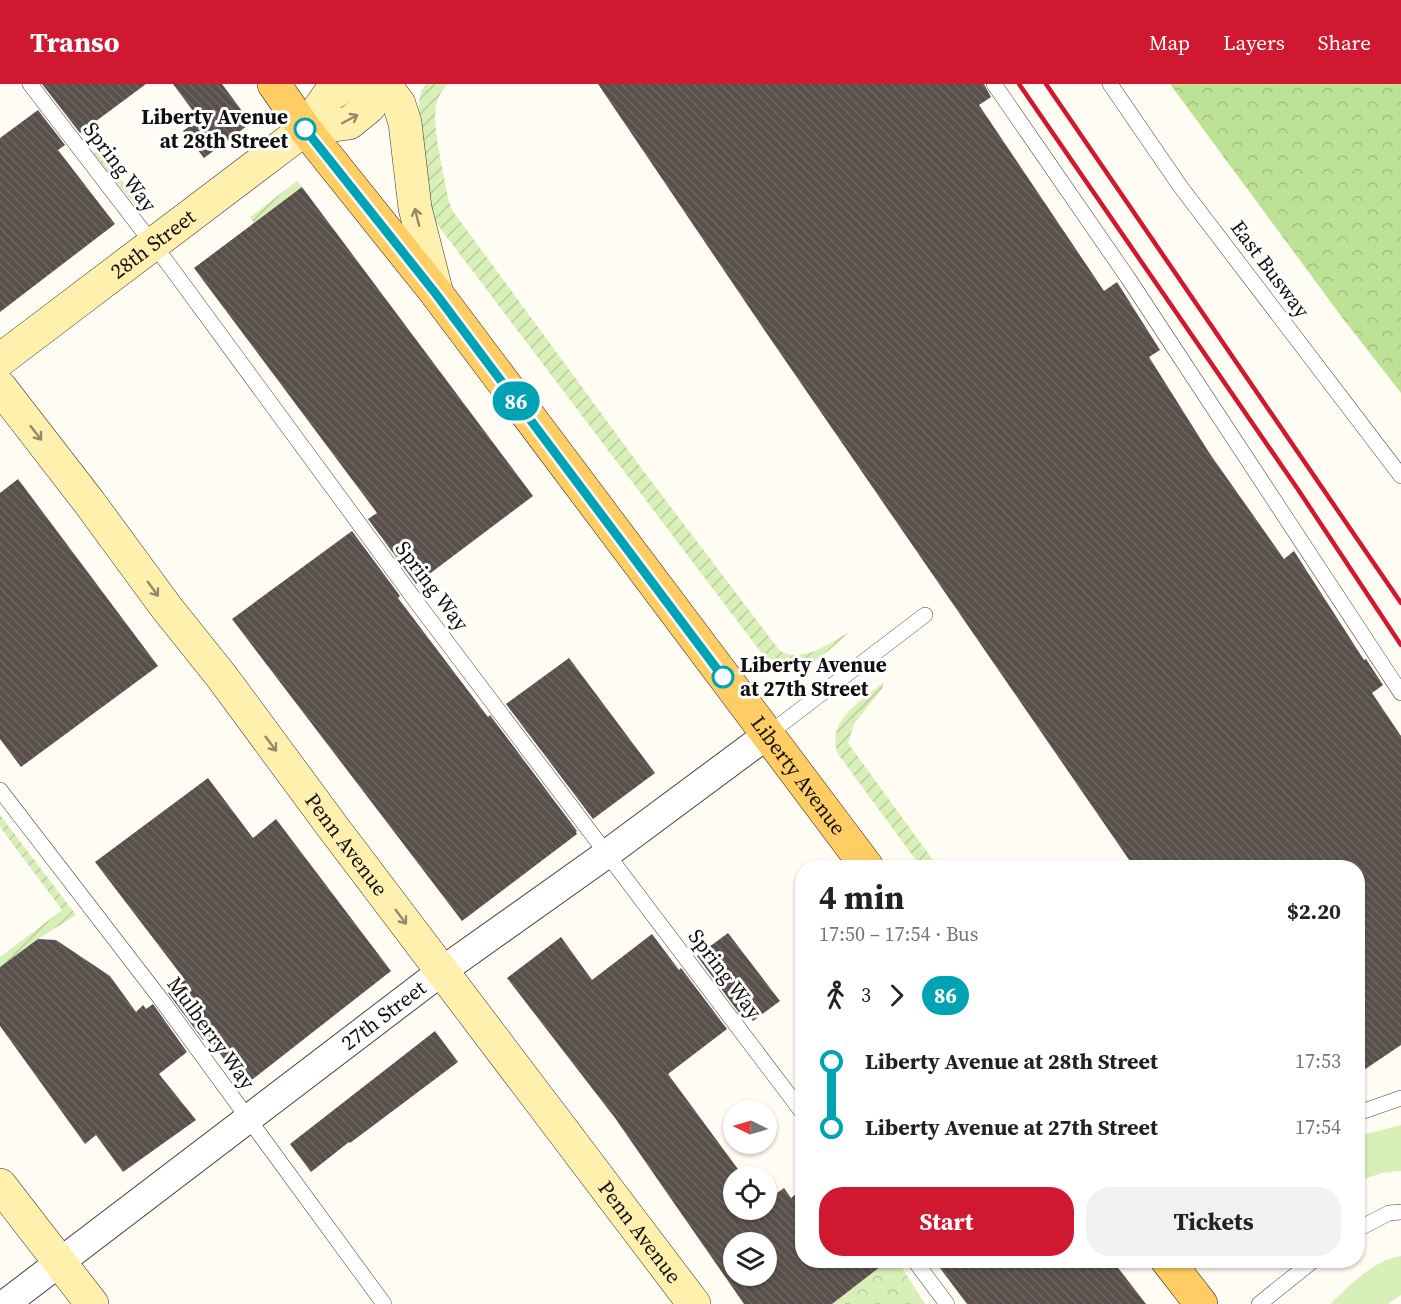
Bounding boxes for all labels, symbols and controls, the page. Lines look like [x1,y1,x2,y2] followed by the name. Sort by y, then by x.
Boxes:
[30,23,120,61] text: Transo
[1149,28,1190,57] text: Map
[1223,28,1285,57] text: Layers
[1318,28,1371,57] text: Share
[141,102,288,155] place label: Liberty Avenue at 28th Street
[341,113,358,125] one-way arrow
[77,116,164,218] street label: Spring Way
[294,118,316,140] marker: Liberty Avenue at 28th Street
[104,202,201,285] street label: 28th Street
[410,208,422,227] one-way arrow
[1224,214,1317,324] street label: East Busway
[489,382,543,420] line badge: 86
[505,387,527,416] text: 86
[29,425,42,441] one-way arrow
[389,535,476,637] street label: Spring Way
[147,580,159,596] one-way arrow
[740,650,887,703] place label: Liberty Avenue at 27th Street
[712,666,734,688] marker: Liberty Avenue at 27th Street
[744,710,853,841] street label: Liberty Avenue
[265,735,278,751] one-way arrow
[298,787,395,902] street label: Penn Avenue
[819,875,905,920] text: 4 min
[1287,896,1341,926] text: $2.20
[395,908,407,924] one-way arrow
[819,920,978,948] text: 17:50 – 17:54 · Bus
[682,923,769,1025] street label: Spring Way
[161,970,262,1095] street label: Mulberry Way
[335,973,432,1057] street label: 27th Street
[819,979,852,1012] icon: walk
[880,979,913,1012] icon: forward
[861,981,871,1009] text: 3
[934,981,957,1010] text: 86
[865,1046,1158,1076] text: Liberty Avenue at 28th Street
[1295,1047,1341,1075] text: 17:53
[723,1100,777,1154] north arrow
[723,1100,777,1286] map controls
[865,1112,1158,1142] text: Liberty Avenue at 27th Street
[1295,1113,1341,1141] text: 17:54
[723,1166,777,1220] button: locate
[592,1174,688,1289] street label: Penn Avenue
[819,1187,1074,1256] button: Start
[1086,1187,1341,1256] button: Tickets
[723,1232,777,1286] button: layers

